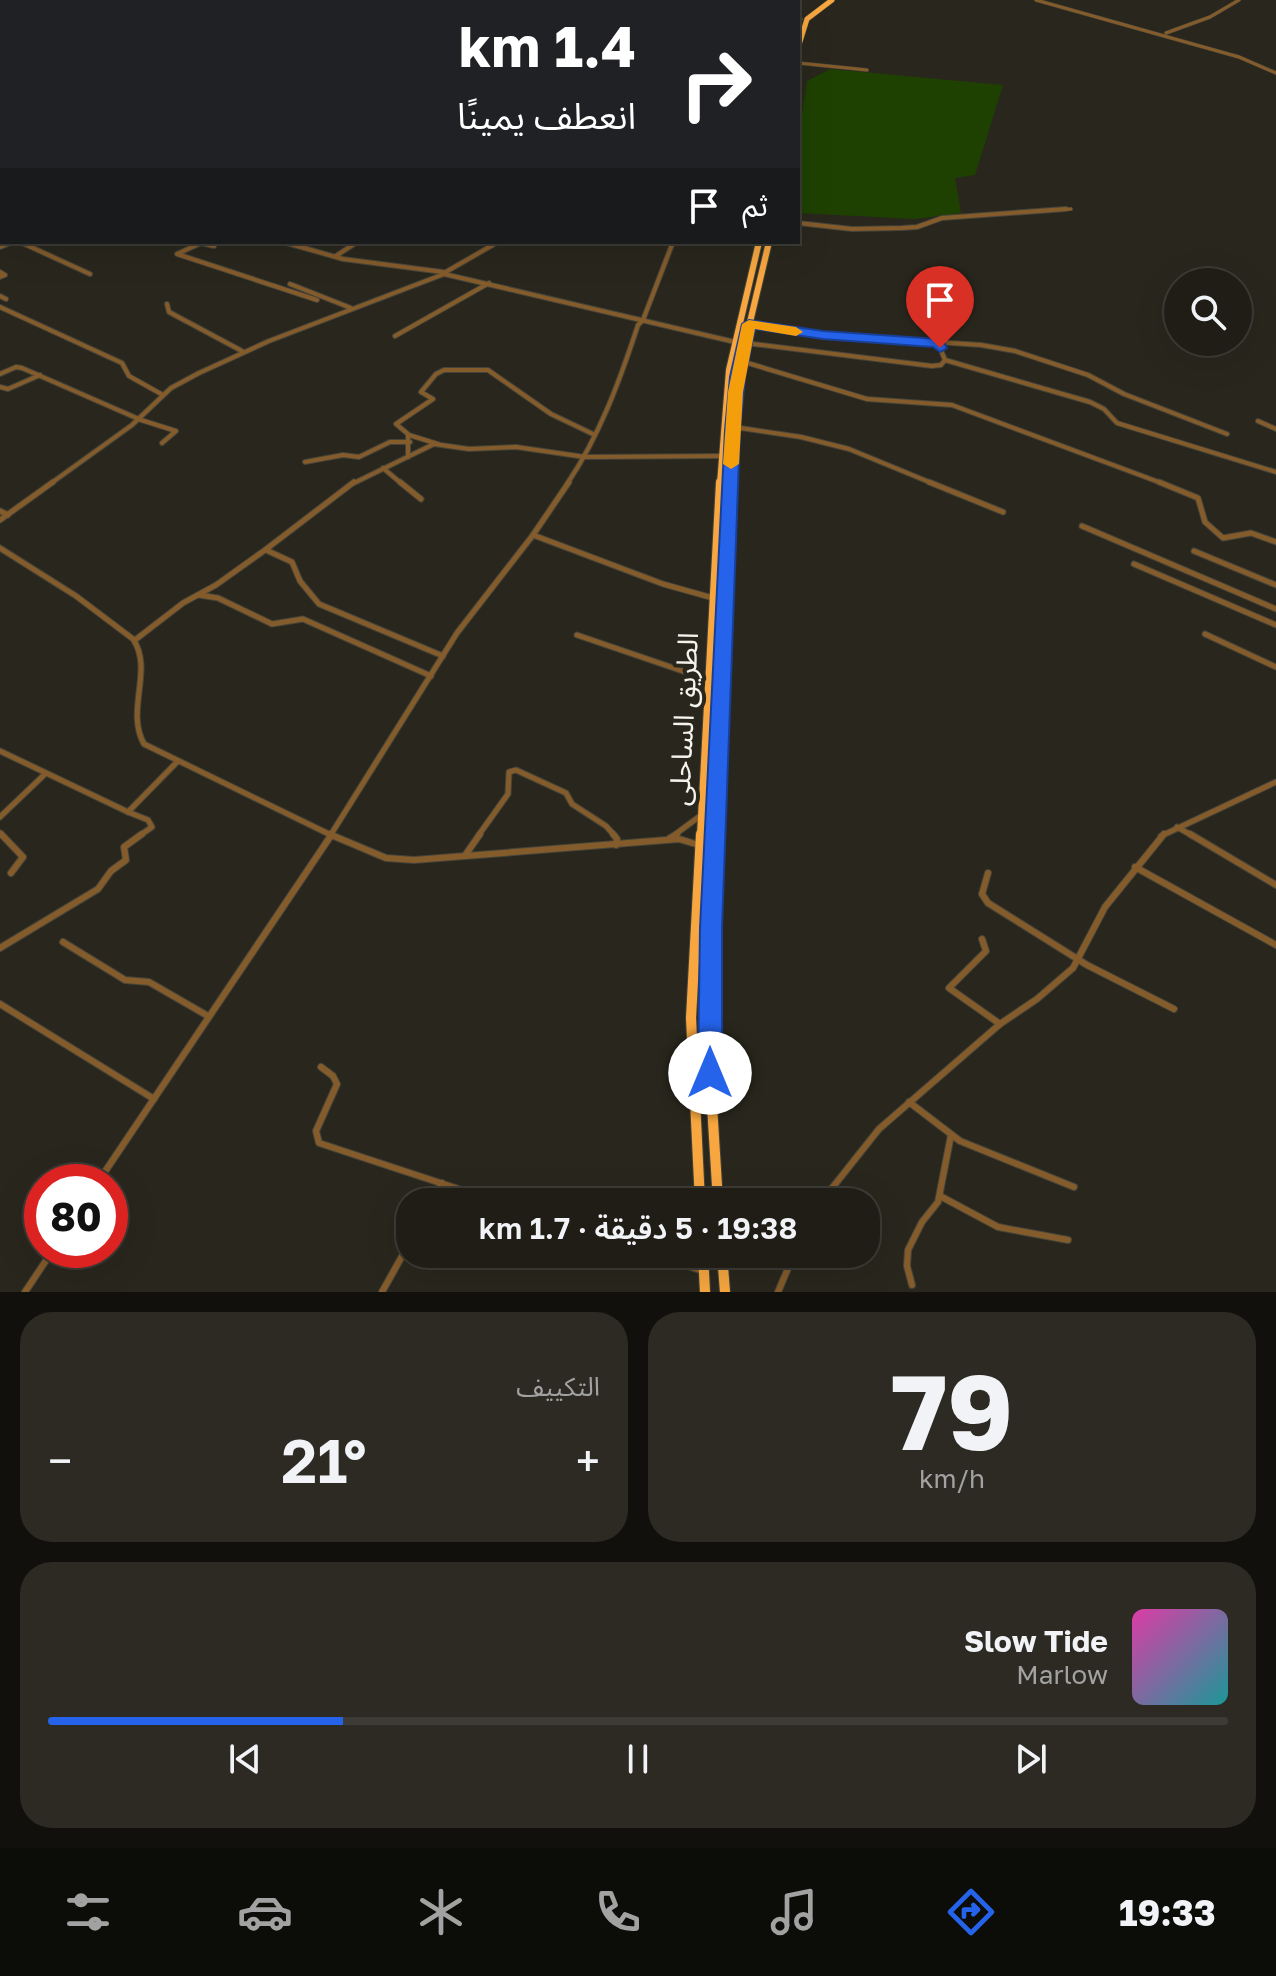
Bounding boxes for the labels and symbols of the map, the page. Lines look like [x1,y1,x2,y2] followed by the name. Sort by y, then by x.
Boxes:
[906,266,974,348] pin
[662,632,706,807] street label: الطريق الساحلى
[668,1031,752,1115] position arrow
[24,1164,128,1268] speed limit sign: 80

